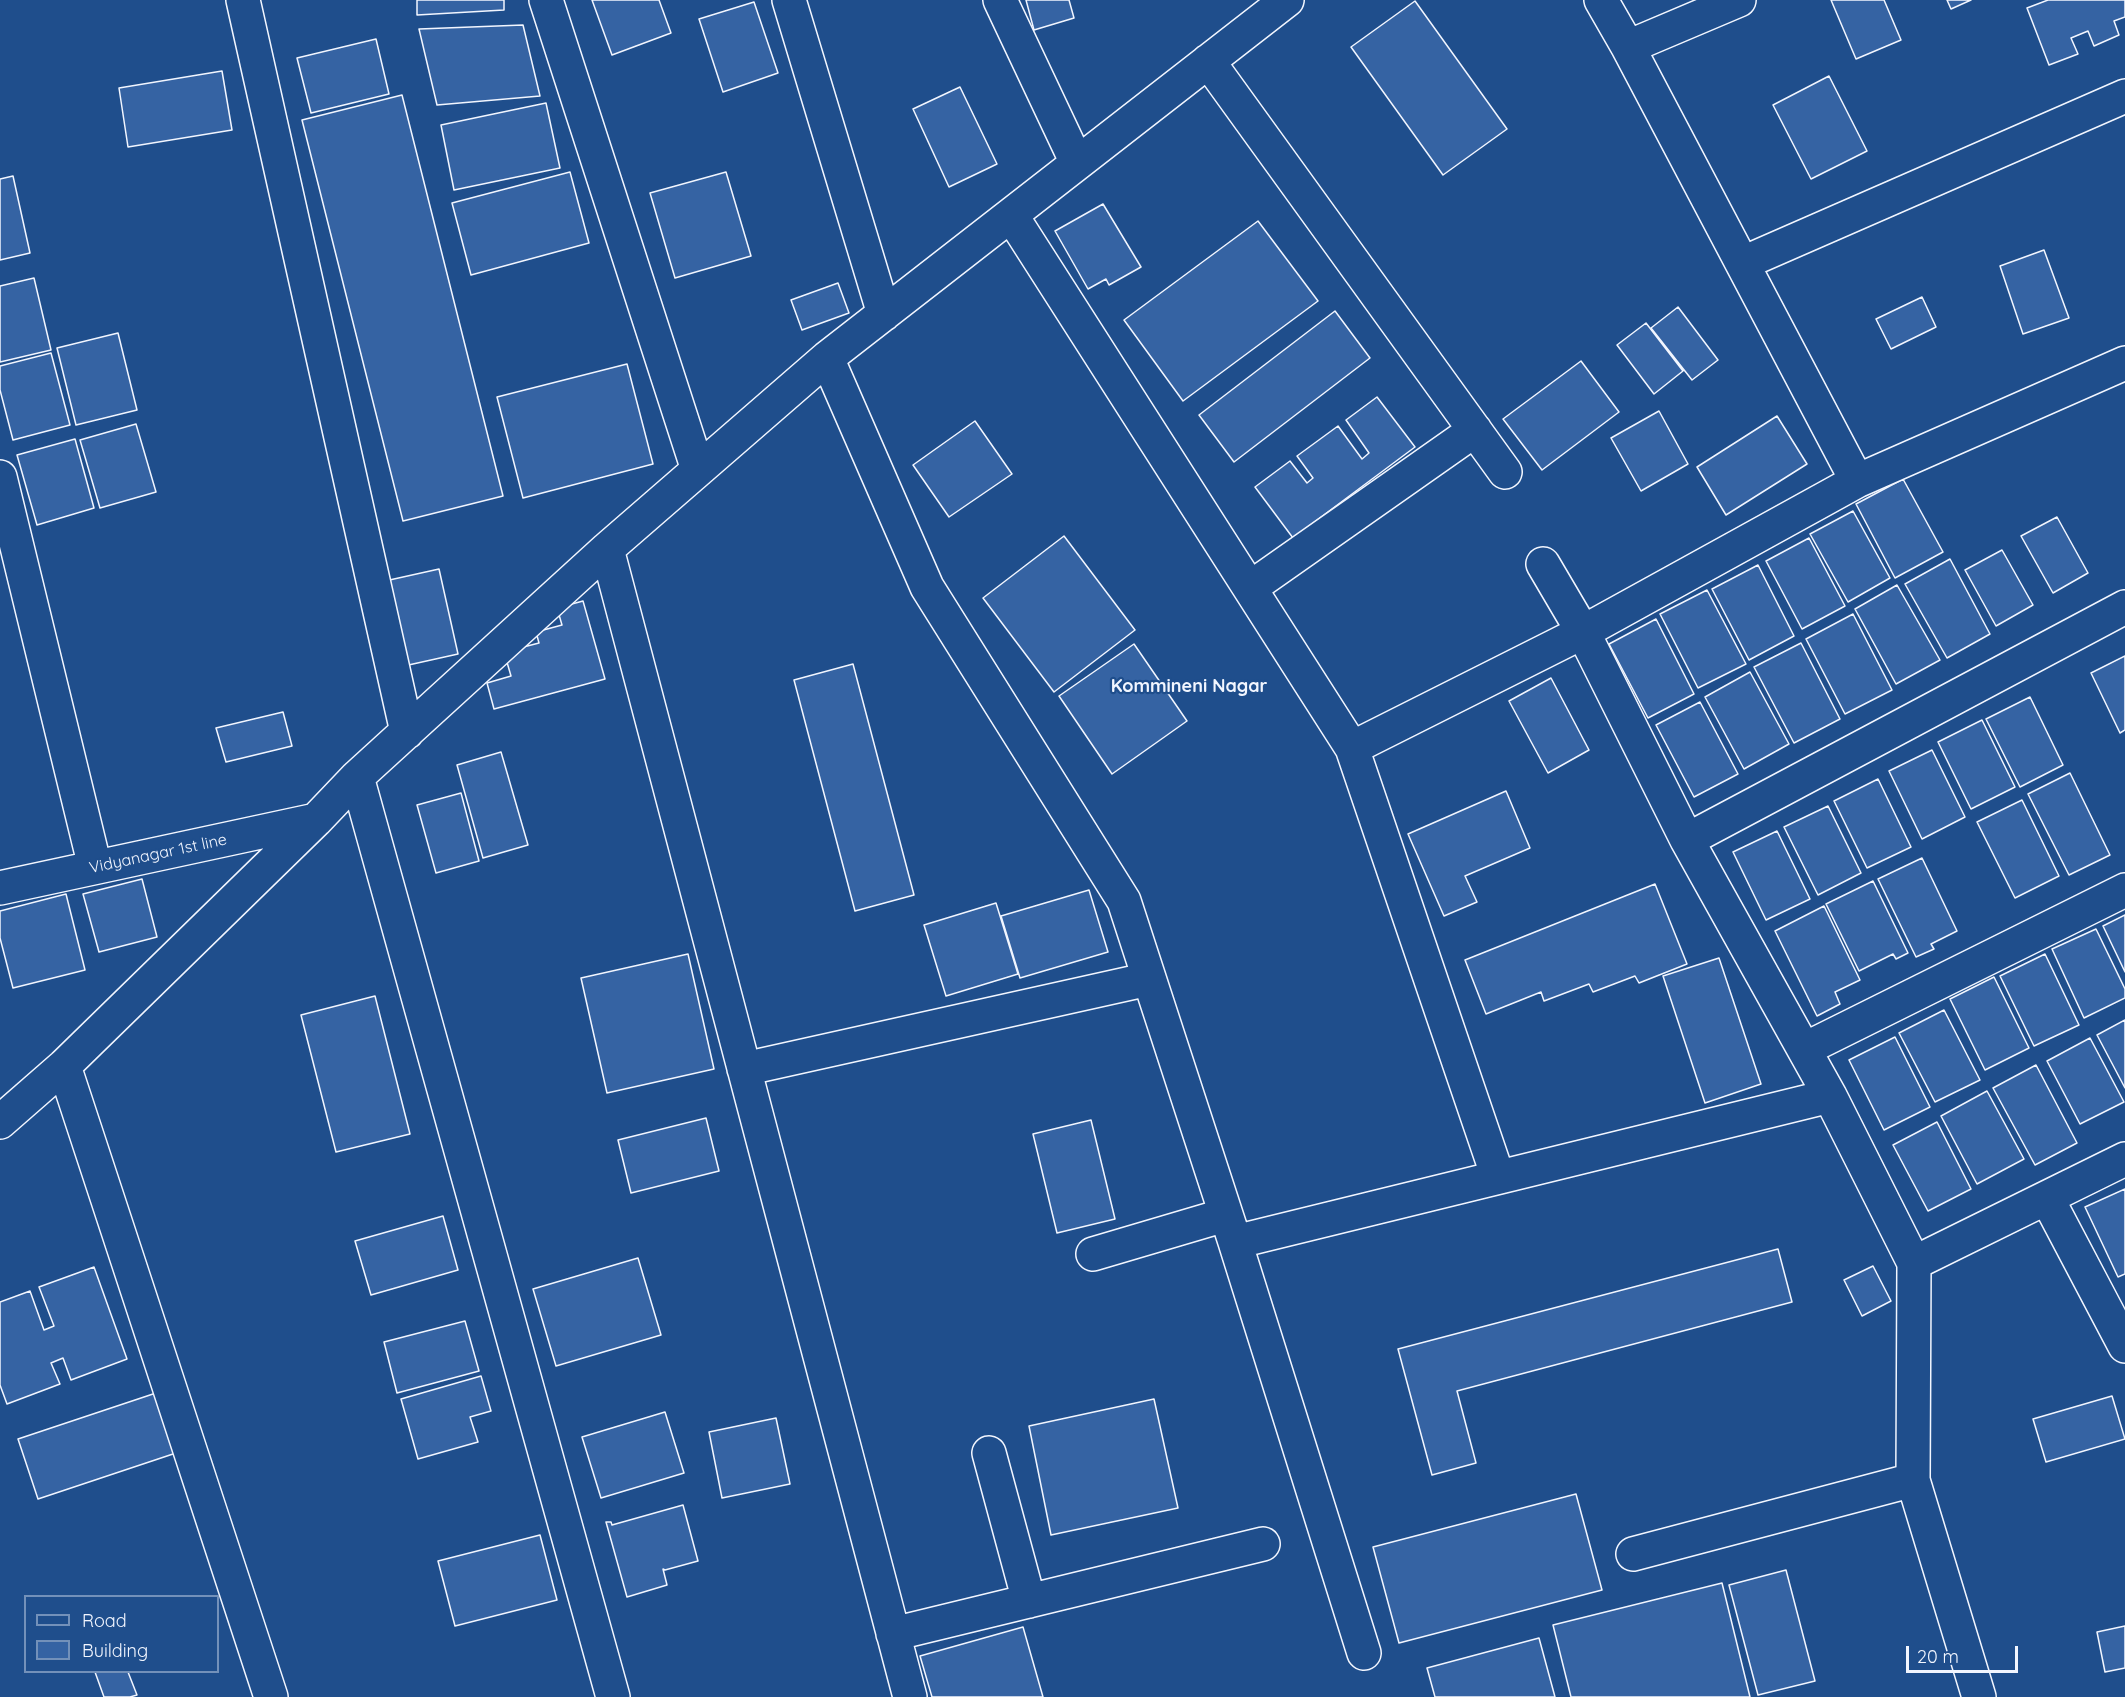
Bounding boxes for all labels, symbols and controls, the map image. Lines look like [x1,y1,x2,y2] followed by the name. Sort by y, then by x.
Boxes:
[1111,676,1267,698] district label: Kommineni Nagar
[87,830,229,878] street label: Vidyanagar 1st line
[24,1595,219,1673] legend
[82,1609,127,1632] text: Road
[1909,1634,2022,1672] scale bar
[82,1639,148,1662] text: Building
[1917,1645,1959,1668] text: 20 m

